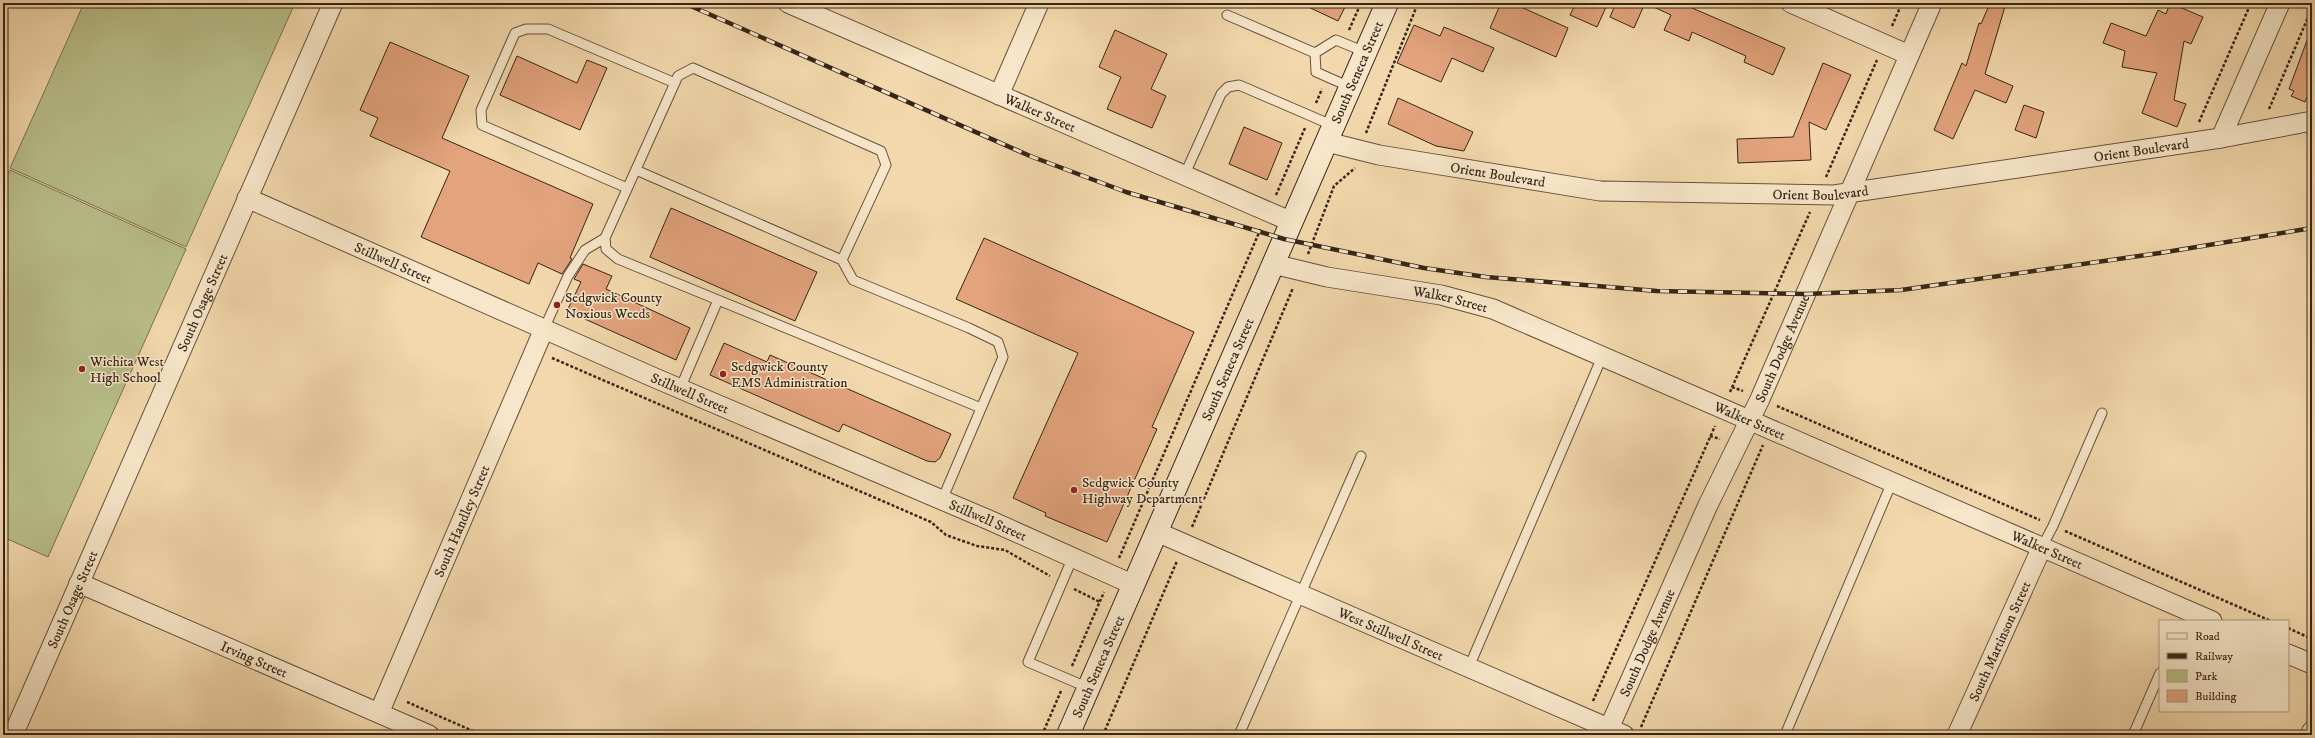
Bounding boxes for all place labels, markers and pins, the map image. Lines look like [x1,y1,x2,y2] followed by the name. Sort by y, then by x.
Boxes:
[565,289,662,323] place label: Sedgwick County Noxious Weeds
[552,300,562,310] marker: Sedgwick County Noxious Weeds
[89,353,164,387] place label: Wichita West High School
[731,358,848,392] place label: Sedgwick County EMS Administration
[77,364,87,374] marker: Wichita West High School
[718,369,728,379] marker: Sedgwick County EMS Administration
[1082,474,1203,508] place label: Sedgwick County Highway Department
[1069,485,1079,495] marker: Sedgwick County Highway Department

